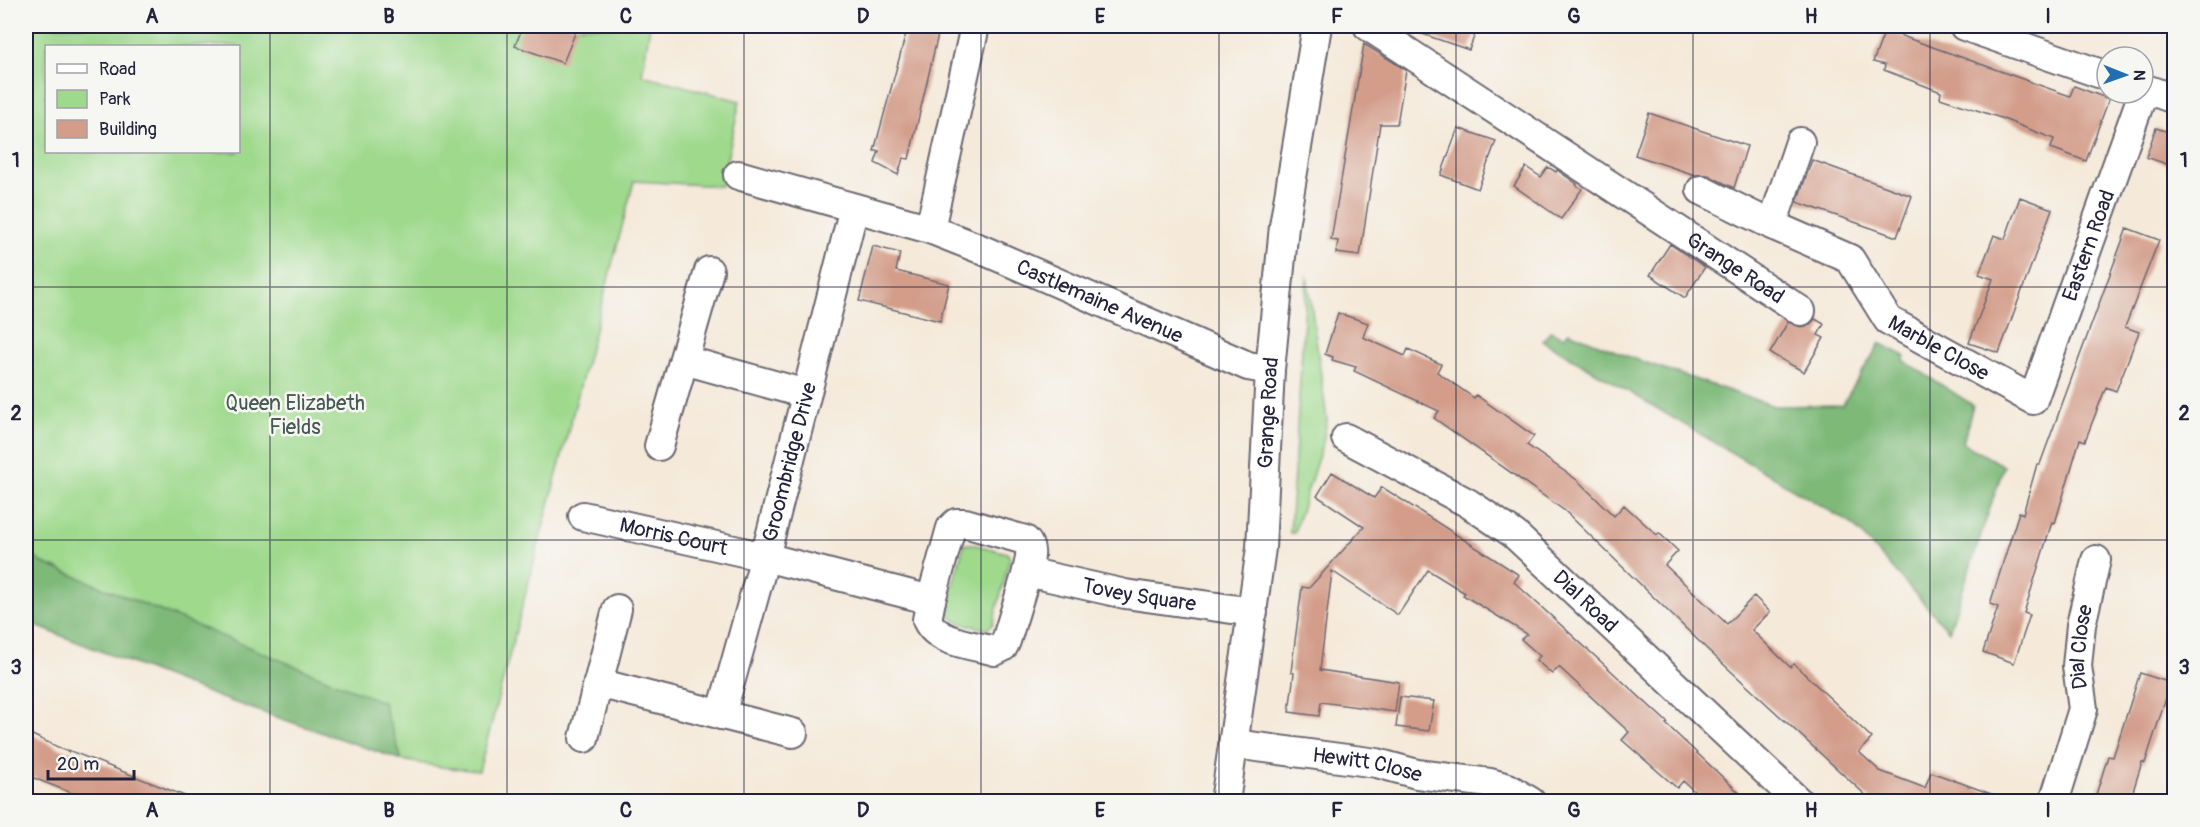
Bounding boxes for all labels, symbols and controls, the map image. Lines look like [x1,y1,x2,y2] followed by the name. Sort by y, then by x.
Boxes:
[146,4,159,29] text: A
[383,4,395,29] text: B
[620,4,632,29] text: C
[857,4,870,29] text: D
[1095,4,1106,29] text: E
[1331,4,1343,29] text: F
[1567,4,1581,29] text: G
[1805,4,1818,29] text: H
[2045,4,2051,29] text: I
[45,45,240,153] legend
[2095,45,2155,105] north arrow
[99,58,136,81] text: Road
[2129,70,2149,81] text: N
[99,88,131,111] text: Park
[99,118,157,141] text: Building
[12,148,20,173] text: 1
[2180,148,2188,173] text: 1
[2057,186,2121,305] street label: Eastern Road
[1681,226,1789,310] street label: Grange Road
[1012,253,1188,350] street label: Castlemaine Avenue
[1883,310,1994,387] street label: Marble Close
[1252,356,1285,469] street label: Grange Road
[756,379,823,545] street label: Groombridge Drive
[225,390,365,441] park label: Queen Elizabeth Fields
[10,401,22,426] text: 2
[2178,401,2190,426] text: 2
[617,512,731,562] street label: Morris Court
[1547,565,1624,639] street label: Dial Road
[1079,572,1198,618] street label: Tovey Square
[2064,601,2099,691] street label: Dial Close
[10,655,22,680] text: 3
[2178,655,2190,680] text: 3
[1311,742,1426,789] street label: Hewitt Close
[48,743,134,781] scale bar
[57,753,99,776] text: 20 m
[146,798,159,823] text: A
[383,798,395,823] text: B
[620,798,632,823] text: C
[857,798,870,823] text: D
[1095,798,1106,823] text: E
[1331,798,1343,823] text: F
[1567,798,1581,823] text: G
[1805,798,1818,823] text: H
[2045,798,2051,823] text: I

